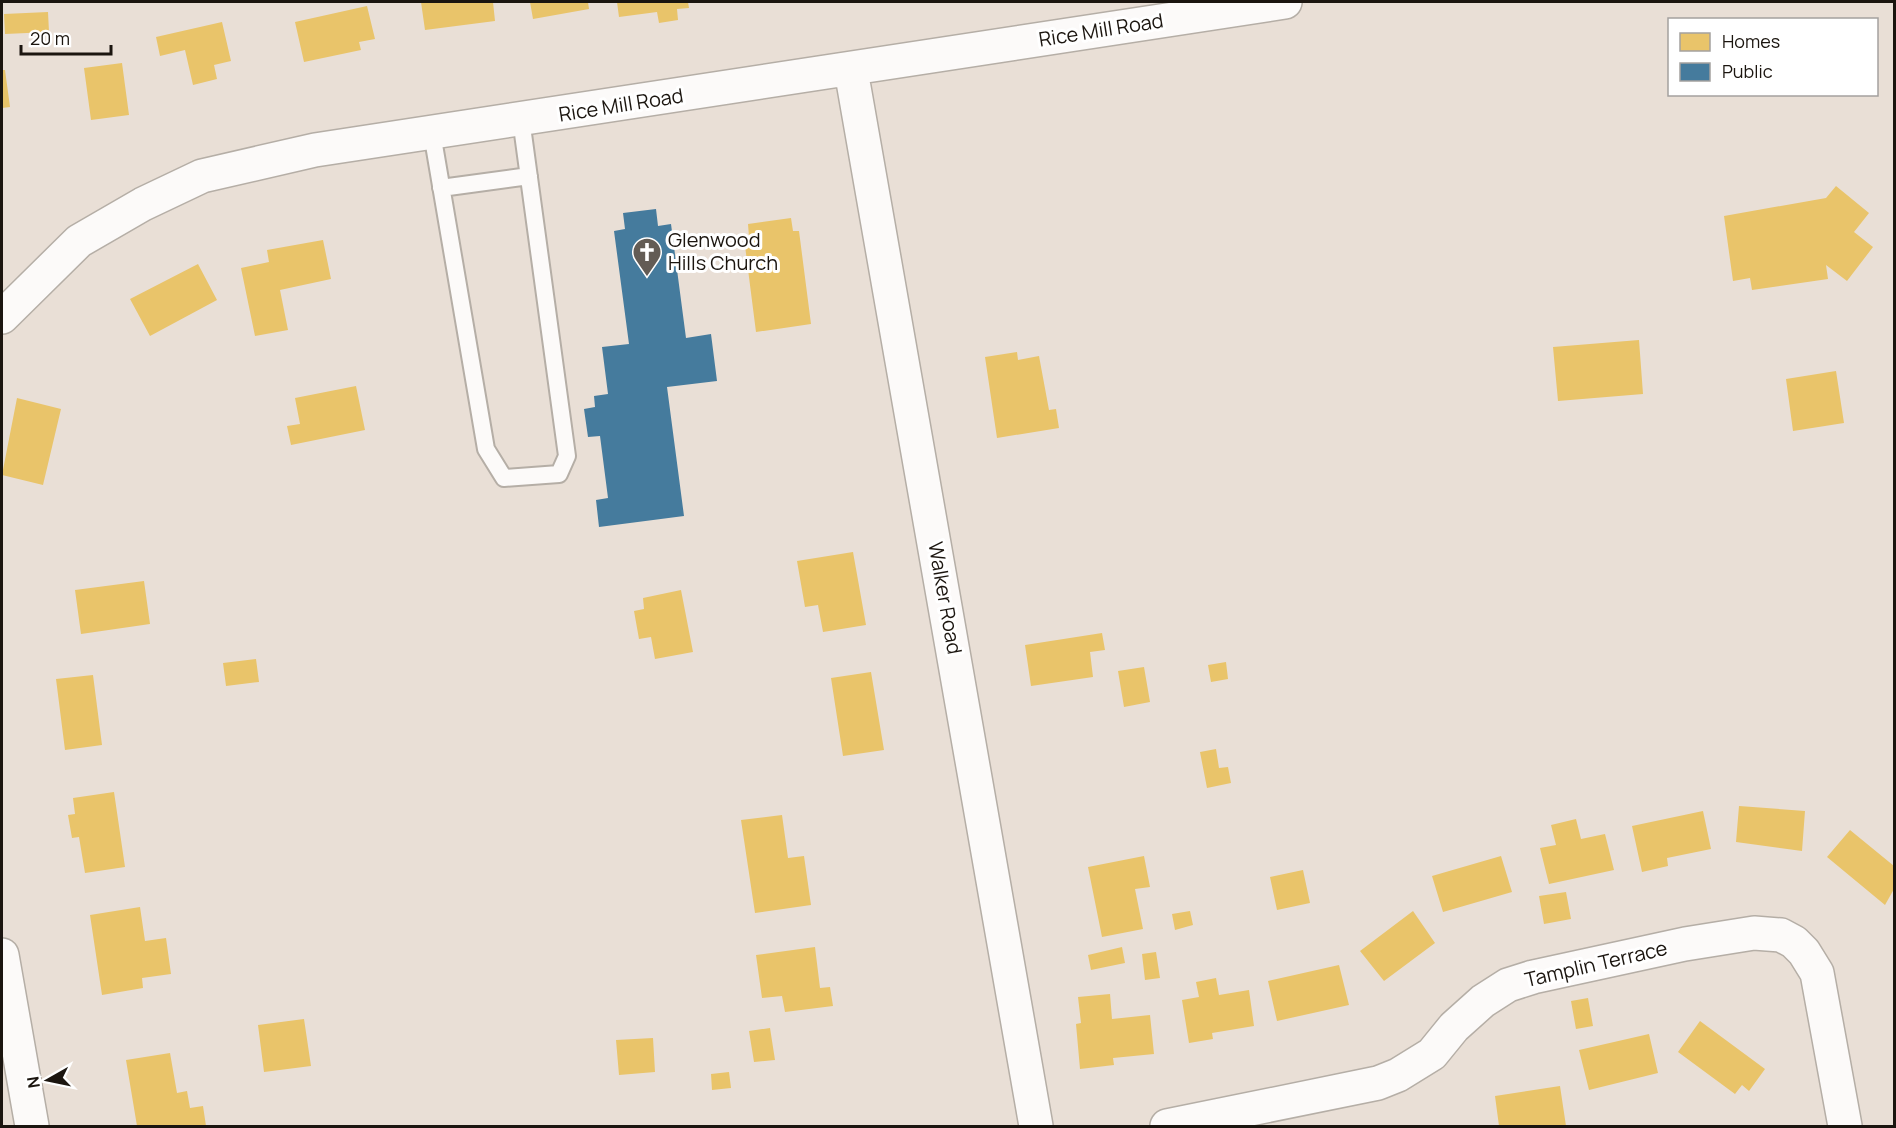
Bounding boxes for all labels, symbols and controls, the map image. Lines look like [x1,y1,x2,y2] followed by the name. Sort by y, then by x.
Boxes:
[1037,6,1165,53] street label: Rice Mill Road
[21,18,111,56] scale bar
[1668,18,1878,96] legend
[30,26,70,50] text: 20 m
[1722,29,1780,53] text: Homes
[1722,59,1773,83] text: Public
[557,81,685,128] street label: Rice Mill Road
[668,226,778,276] place label: Glenwood Hills Church
[631,236,663,278] church icon: Glenwood Hills Church
[922,540,969,656] street label: Walker Road
[1522,934,1670,993] street label: Tamplin Terrace
[18,1050,78,1110] north arrow
[21,1075,45,1090] text: N

